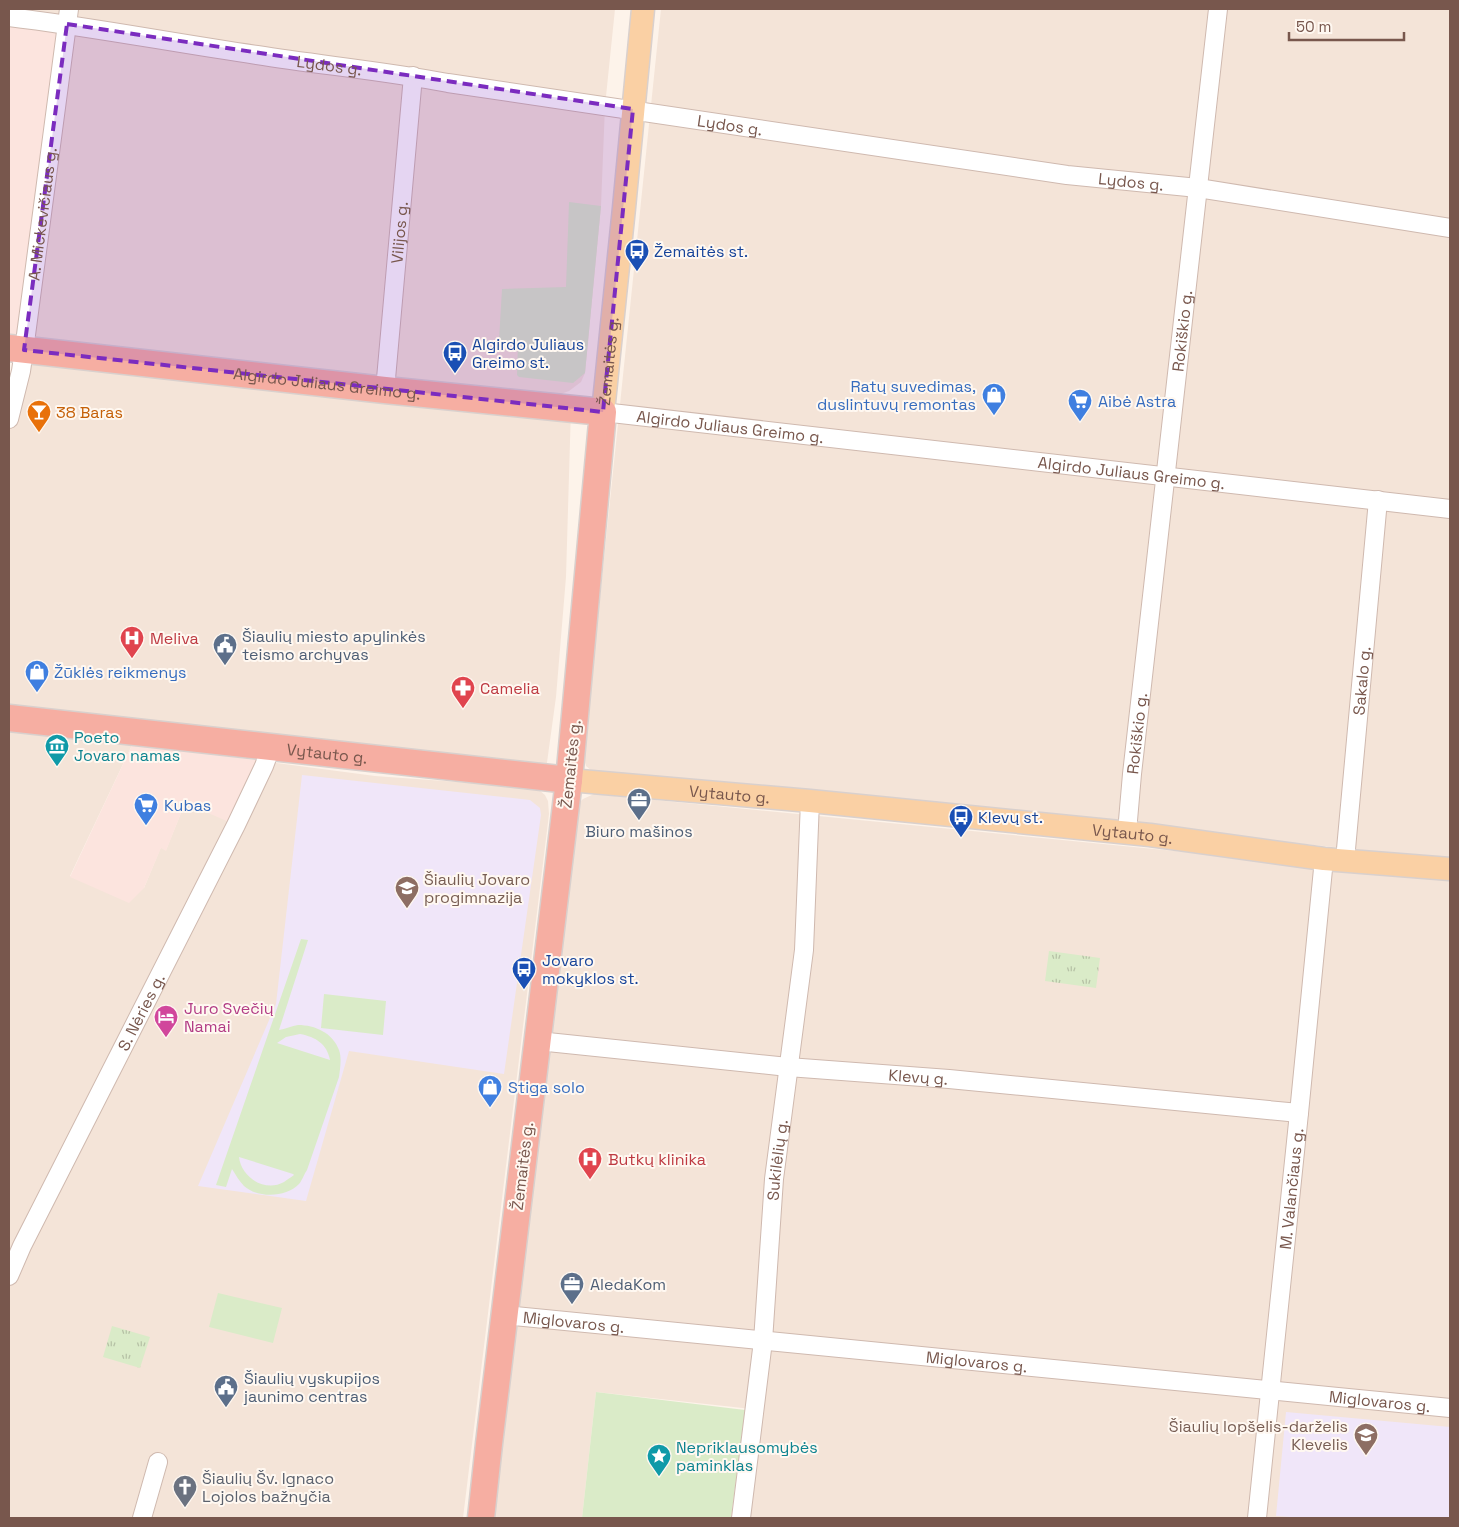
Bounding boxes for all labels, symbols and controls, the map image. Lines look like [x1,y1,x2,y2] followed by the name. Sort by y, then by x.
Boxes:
[1289,10,1404,42] scale bar
[1296,17,1331,36] text: 50 m
[295,51,363,80] street label: Lydos g.
[696,110,764,141] street label: Lydos g.
[23,146,62,282] street label: A. Mickevičiaus g.
[1097,168,1165,196] street label: Lydos g.
[386,201,413,265] street label: Vilijos g.
[624,238,650,272] bus stop icon: Žemaitės st.
[654,241,748,262] place label: Žemaitės st.
[1167,289,1197,373] street label: Rokiškio g.
[594,316,624,407] street label: Žemaitės g.
[472,334,584,373] place label: Algirdo Juliaus Greimo st.
[442,340,468,374] bus stop icon: Algirdo Juliaus Greimo st.
[232,363,422,405] street label: Algirdo Juliaus Greimo g.
[817,376,976,415] place label: Ratų suvedimas, duslintuvų remontas
[981,382,1007,416] shop icon: Ratų suvedimas, duslintuvų remontas
[1067,388,1093,422] supermarket icon: Aibė Astra
[1098,391,1176,412] place label: Aibė Astra
[26,399,52,433] bar icon: 38 Baras
[56,402,123,423] place label: 38 Baras
[635,406,825,448] street label: Algirdo Juliaus Greimo g.
[1037,452,1226,494] street label: Algirdo Juliaus Greimo g.
[119,625,145,659] hospital icon: Meliva
[242,626,426,665] place label: Šiaulių miesto apylinkės teismo archyvas
[150,628,199,649] place label: Meliva
[212,632,238,666] public building icon: Šiaulių miesto apylinkės teismo archyvas
[1348,646,1376,716] street label: Sakalo g.
[24,659,50,693] shop icon: Žūklės reikmenys
[54,662,186,683] place label: Žūklės reikmenys
[450,675,476,709] pharmacy icon: Camelia
[480,678,540,699] place label: Camelia
[1122,692,1152,775] street label: Rokiškio g.
[555,719,586,809] street label: Žemaitės g.
[74,727,180,766] place label: Poeto Jovaro namas
[44,733,70,767] museum icon: Poeto Jovaro namas
[286,739,368,769] street label: Vytauto g.
[688,780,771,808] street label: Vytauto g.
[626,787,652,821] office icon: Biuro mašinos
[133,792,159,826] supermarket icon: Kubas
[164,795,211,816] place label: Kubas
[948,804,974,838] bus stop icon: Klevų st.
[978,807,1043,828] place label: Klevų st.
[1091,819,1174,849] street label: Vytauto g.
[585,821,693,842] place label: Biuro mašinos
[424,869,530,908] place label: Šiaulių Jovaro progimnazija
[394,875,420,909] school or university icon: Šiaulių Jovaro progimnazija
[542,950,639,989] place label: Jovaro mokyklos st.
[511,956,537,990] bus stop icon: Jovaro mokyklos st.
[113,970,170,1055] street label: S. Nėries g.
[184,998,274,1037] place label: Juro Svečių Namai
[153,1004,179,1038] hotel icon: Juro Svečių Namai
[888,1065,949,1090] street label: Klevų g.
[477,1074,503,1108] shop icon: Stiga solo
[508,1077,585,1098] place label: Stiga solo
[763,1118,793,1201] street label: Sukilėlių g.
[507,1121,538,1211] street label: Žemaitės g.
[1275,1127,1308,1251] street label: M. Valančiaus g.
[577,1146,603,1180] hospital icon: Butkų klinika
[608,1149,706,1170] place label: Butkų klinika
[559,1271,585,1305] office icon: AledaKom
[590,1274,666,1295] place label: AledaKom
[522,1307,625,1338] street label: Miglovaros g.
[925,1347,1028,1377] street label: Miglovaros g.
[243,1368,380,1407] place label: Šiaulių vyskupijos jaunimo centras
[213,1374,239,1408] public building icon: Šiaulių vyskupijos jaunimo centras
[1328,1386,1431,1417] street label: Miglovaros g.
[1169,1416,1348,1455] place label: Šiaulių lopšelis-darželis Klevelis
[1353,1422,1379,1456] school or university icon: Šiaulių lopšelis-darželis Klevelis
[676,1437,818,1476] place label: Nepriklausomybės paminklas
[646,1443,672,1477] place icon: Nepriklausomybės paminklas
[202,1468,334,1507] place label: Šiaulių Šv. Ignaco Lojolos bažnyčia
[172,1474,198,1508] church icon: Šiaulių Šv. Ignaco Lojolos bažnyčia

